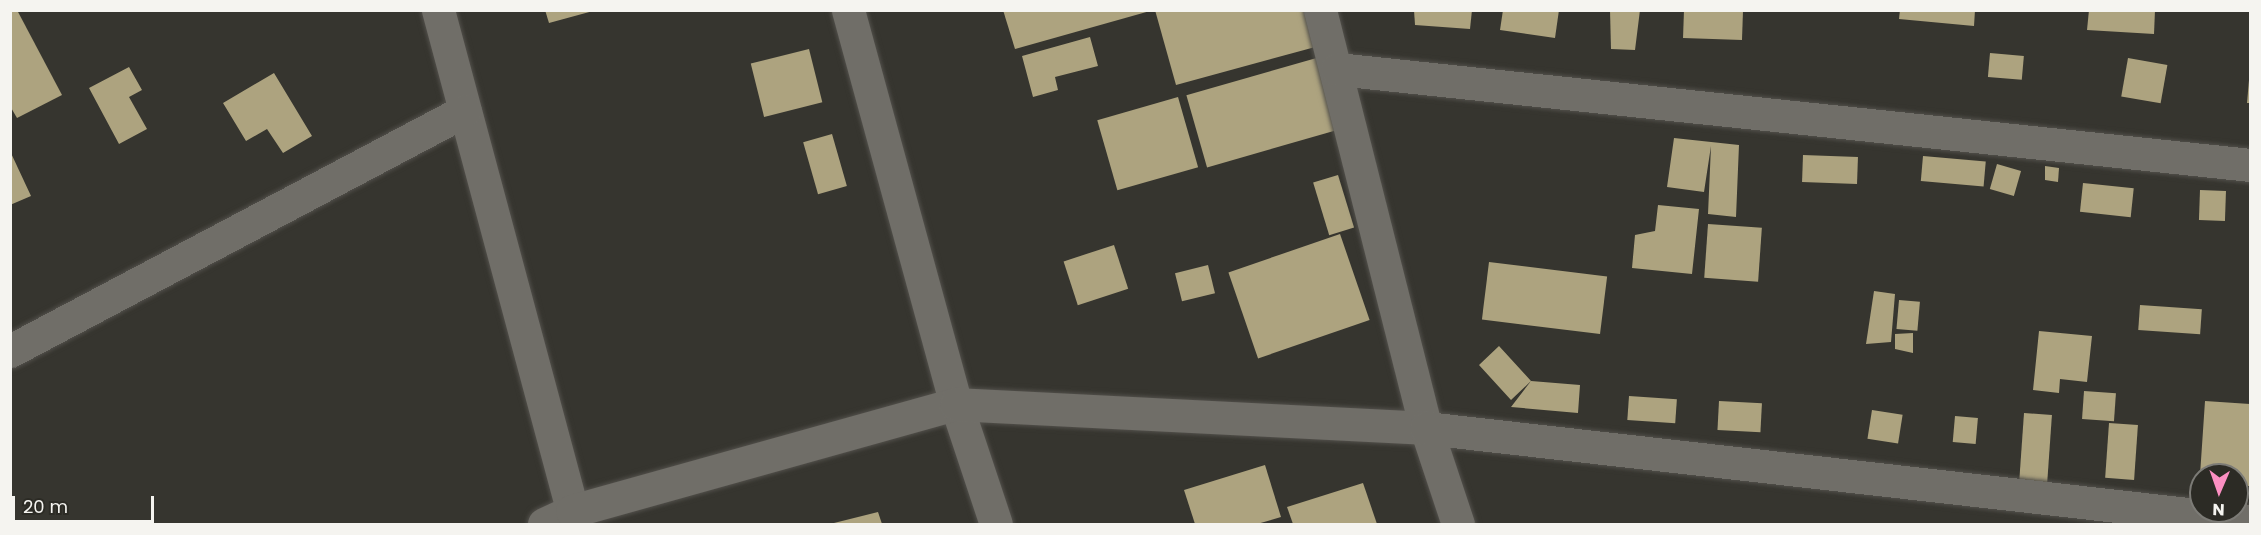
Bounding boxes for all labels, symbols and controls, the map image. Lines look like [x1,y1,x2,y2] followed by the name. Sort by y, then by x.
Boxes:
[2189,463,2249,523] north arrow
[15,484,158,522] scale bar
[23,494,68,519] text: 20 m
[2212,498,2225,521] text: N

